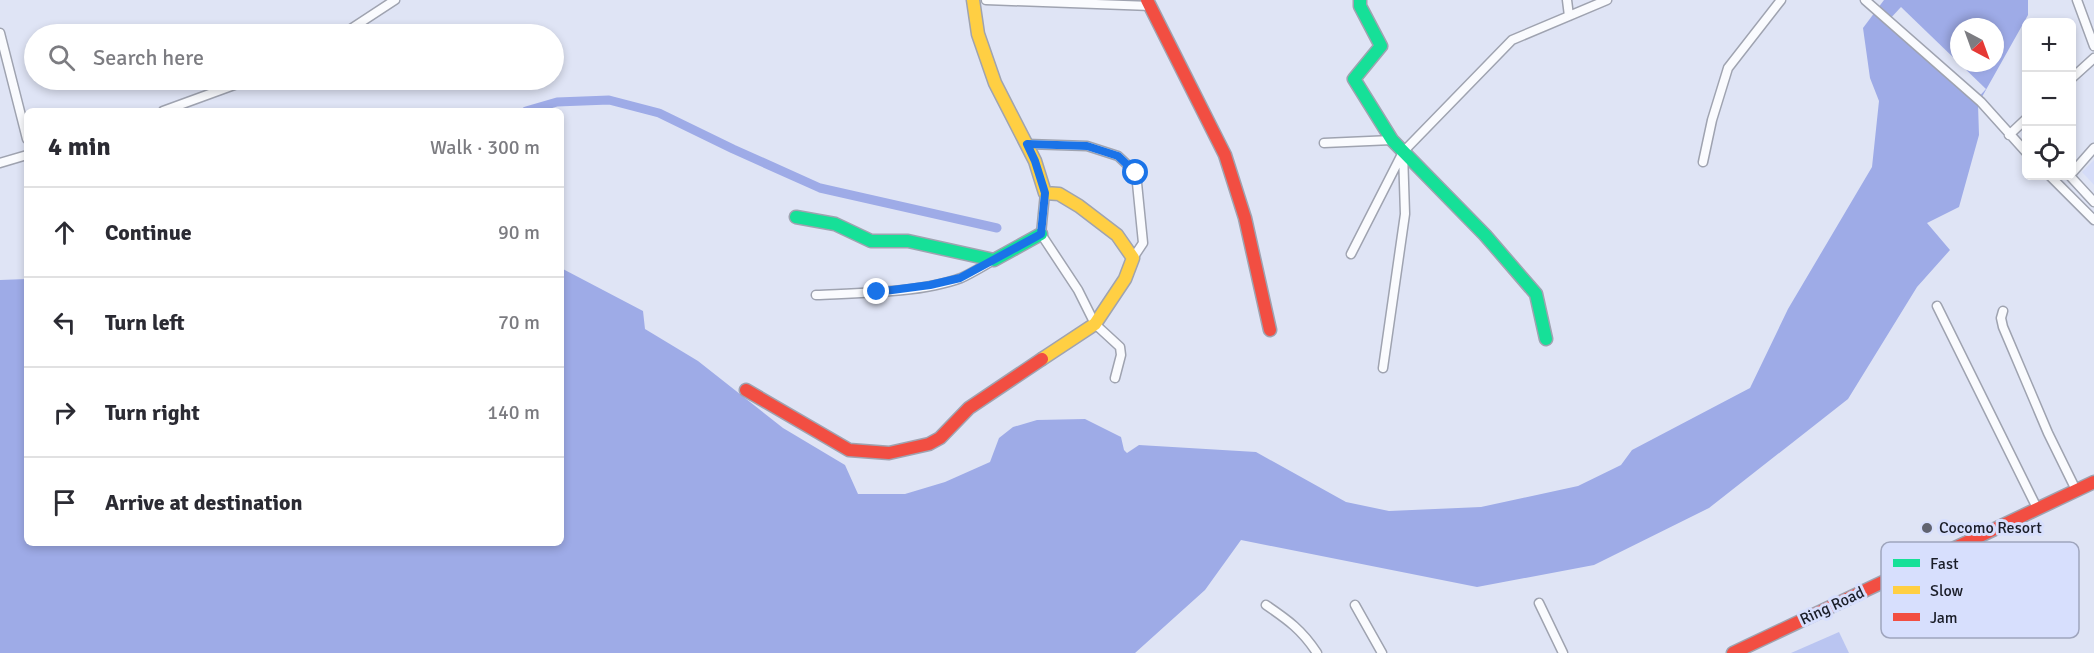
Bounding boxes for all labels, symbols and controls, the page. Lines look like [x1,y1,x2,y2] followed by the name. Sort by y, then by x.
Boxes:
[1950,18,2004,72] north arrow
[2022,18,2076,180] map controls
[2022,18,2076,72] button: +
[24,24,564,90] search box
[45,41,78,74] icon: search
[93,44,204,71] text: Search here
[2022,72,2076,126] button: −
[2022,126,2076,180] button: locate
[48,131,111,163] text: 4 min
[430,135,540,160] text: Walk · 300 m
[1122,159,1148,185] route start
[48,216,81,249] icon: ahead
[105,219,192,246] text: Continue
[498,220,540,245] text: 90 m
[863,278,889,304] route end
[48,306,81,339] icon: left
[105,309,185,336] text: Turn left
[498,310,540,335] text: 70 m
[48,396,81,429] icon: right
[105,399,200,426] text: Turn right
[487,400,540,425] text: 140 m
[48,486,81,519] icon: arrive
[105,489,302,516] text: Arrive at destination
[1939,518,2042,538] place label: Cocomo Resort
[1920,521,1934,535] marker: Cocomo Resort
[1881,542,2079,638] legend
[1930,554,1959,574] text: Fast
[1930,581,1964,601] text: Slow
[1797,582,1867,630] street label: Ring Road
[1930,608,1958,628] text: Jam

